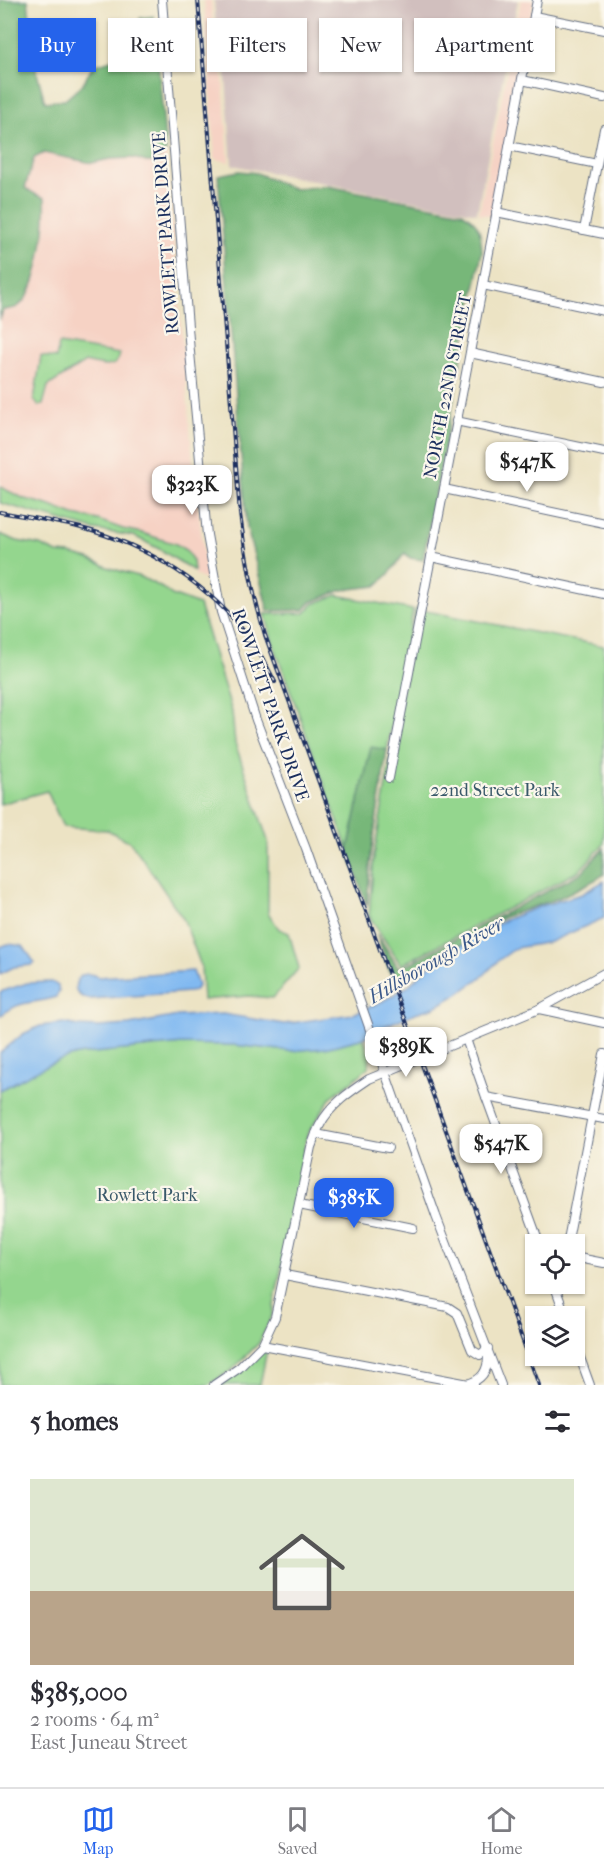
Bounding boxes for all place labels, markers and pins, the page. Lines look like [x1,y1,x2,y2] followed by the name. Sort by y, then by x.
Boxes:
[485,442,569,493] pin: $547K
[150,465,234,516] pin: $323K
[364,1027,448,1078] pin: $389K
[459,1124,543,1175] pin: $547K
[312,1178,396,1229] pin: $385K

